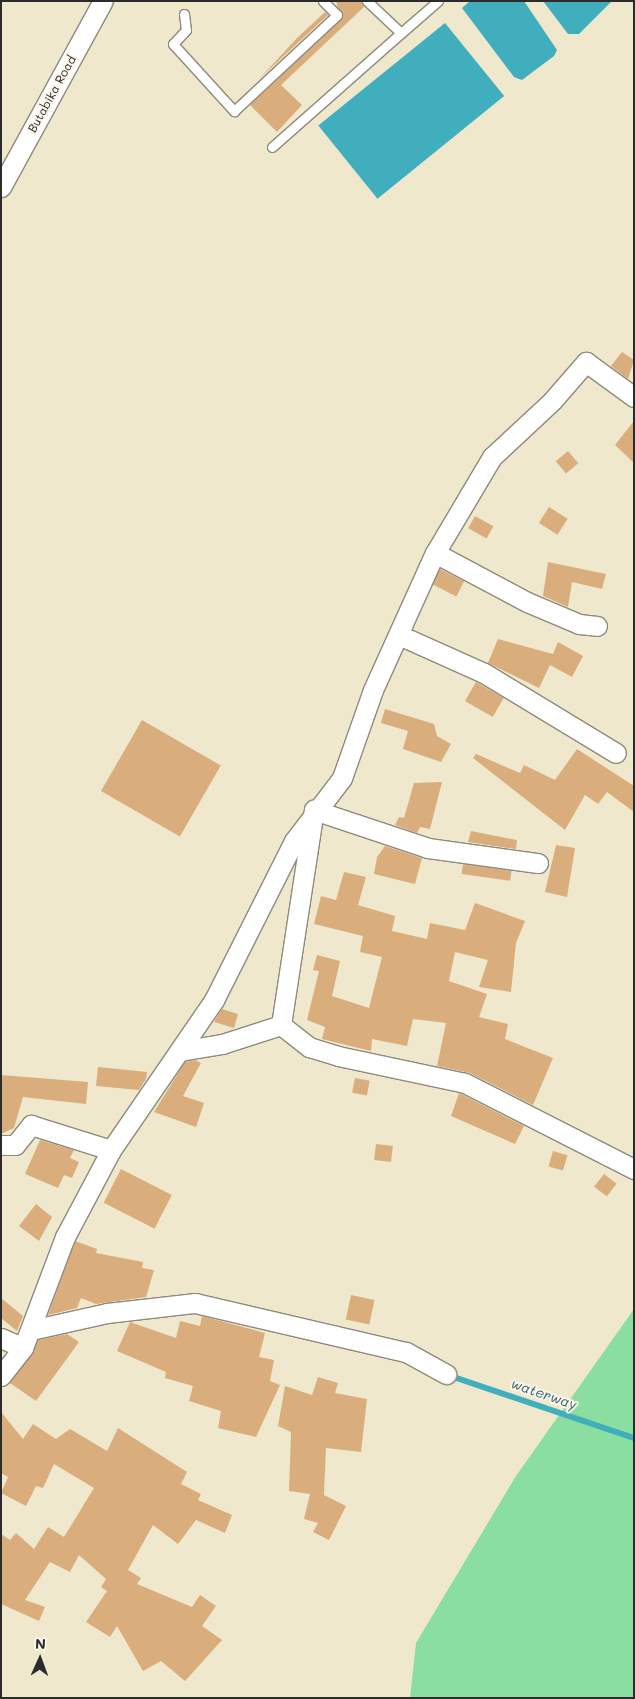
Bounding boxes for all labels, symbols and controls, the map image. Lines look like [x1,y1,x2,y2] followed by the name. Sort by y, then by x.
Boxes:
[25,53,79,135] street label: Butabika Road
[509,1375,579,1413] water label: waterway
[15,1634,65,1684] north arrow
[35,1634,46,1653] text: N

